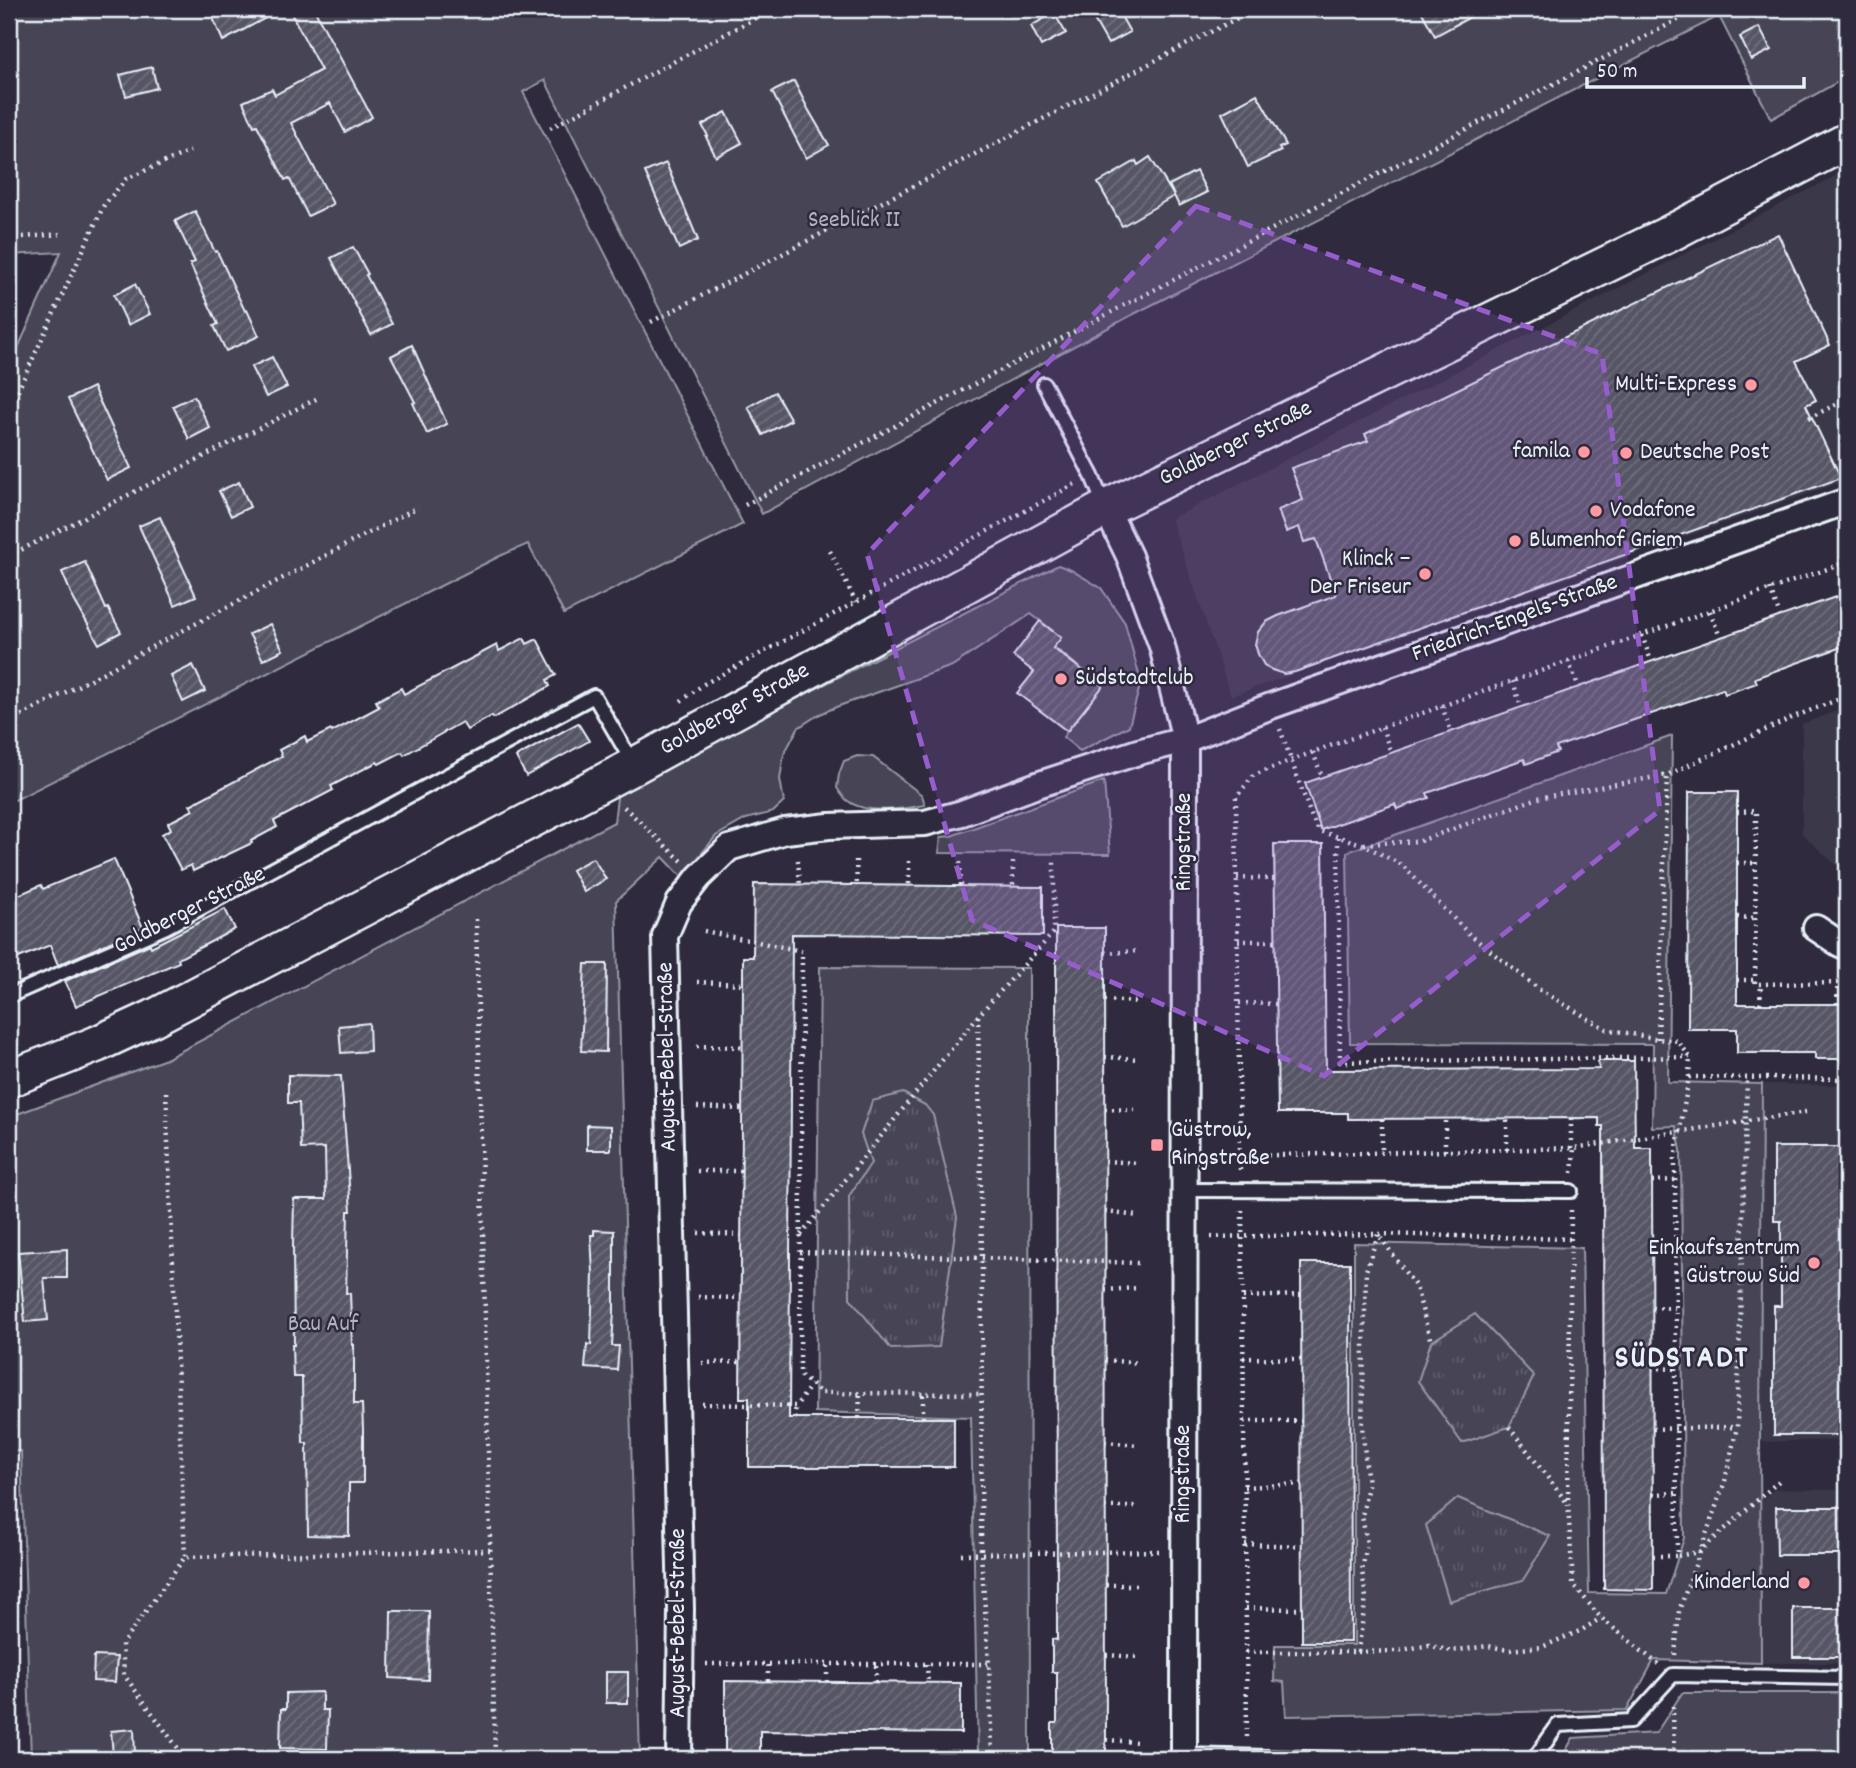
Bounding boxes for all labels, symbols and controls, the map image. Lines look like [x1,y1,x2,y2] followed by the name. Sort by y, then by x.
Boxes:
[1587,46,1804,90] scale bar
[1597,58,1637,88] text: 50 m
[808,204,901,238] park label: Seeblick II
[1615,368,1737,402] place label: Multi-Express
[1743,377,1759,393] marker: Multi-Express
[1154,392,1318,496] street label: Goldberger Straße
[1512,435,1571,469] place label: famila
[1640,436,1770,470] place label: Deutsche Post
[1576,444,1592,460] marker: famila
[1618,445,1634,461] marker: Deutsche Post
[1610,494,1696,528] place label: Vodafone
[1588,503,1604,519] marker: Vodafone
[1529,524,1683,558] place label: Blumenhof Griem
[1507,533,1523,549] marker: Blumenhof Griem
[1310,543,1411,605] place label: Klinck – Der Friseur
[1407,566,1623,672] street label: Friedrich-Engels-Straße
[1417,566,1433,582] marker: Klinck – Der Friseur
[654,655,816,765] street label: Goldberger Straße
[1075,662,1194,696] place label: Südstadtclub
[1053,671,1069,687] marker: Südstadtclub
[1168,793,1202,891] street label: Ringstraße
[108,858,272,964] street label: Goldberger Straße
[649,962,687,1152] street label: August-Bebel-Straße
[1171,1114,1270,1176] place label: Güstrow, Ringstraße
[1149,1137,1165,1153] marker: Güstrow, Ringstraße
[1648,1232,1800,1294] place label: Einkaufszentrum Güstrow Süd
[1806,1255,1822,1271] marker: Einkaufszentrum Güstrow Süd
[288,1308,359,1342] park label: Bau Auf
[1615,1337,1749,1383] district label: SÜDSTADT
[1167,1425,1201,1523] street label: Ringstraße
[662,1528,696,1718] street label: August-Bebel-Straße
[1693,1566,1790,1600] place label: Kinderland
[1796,1575,1812,1591] marker: Kinderland

